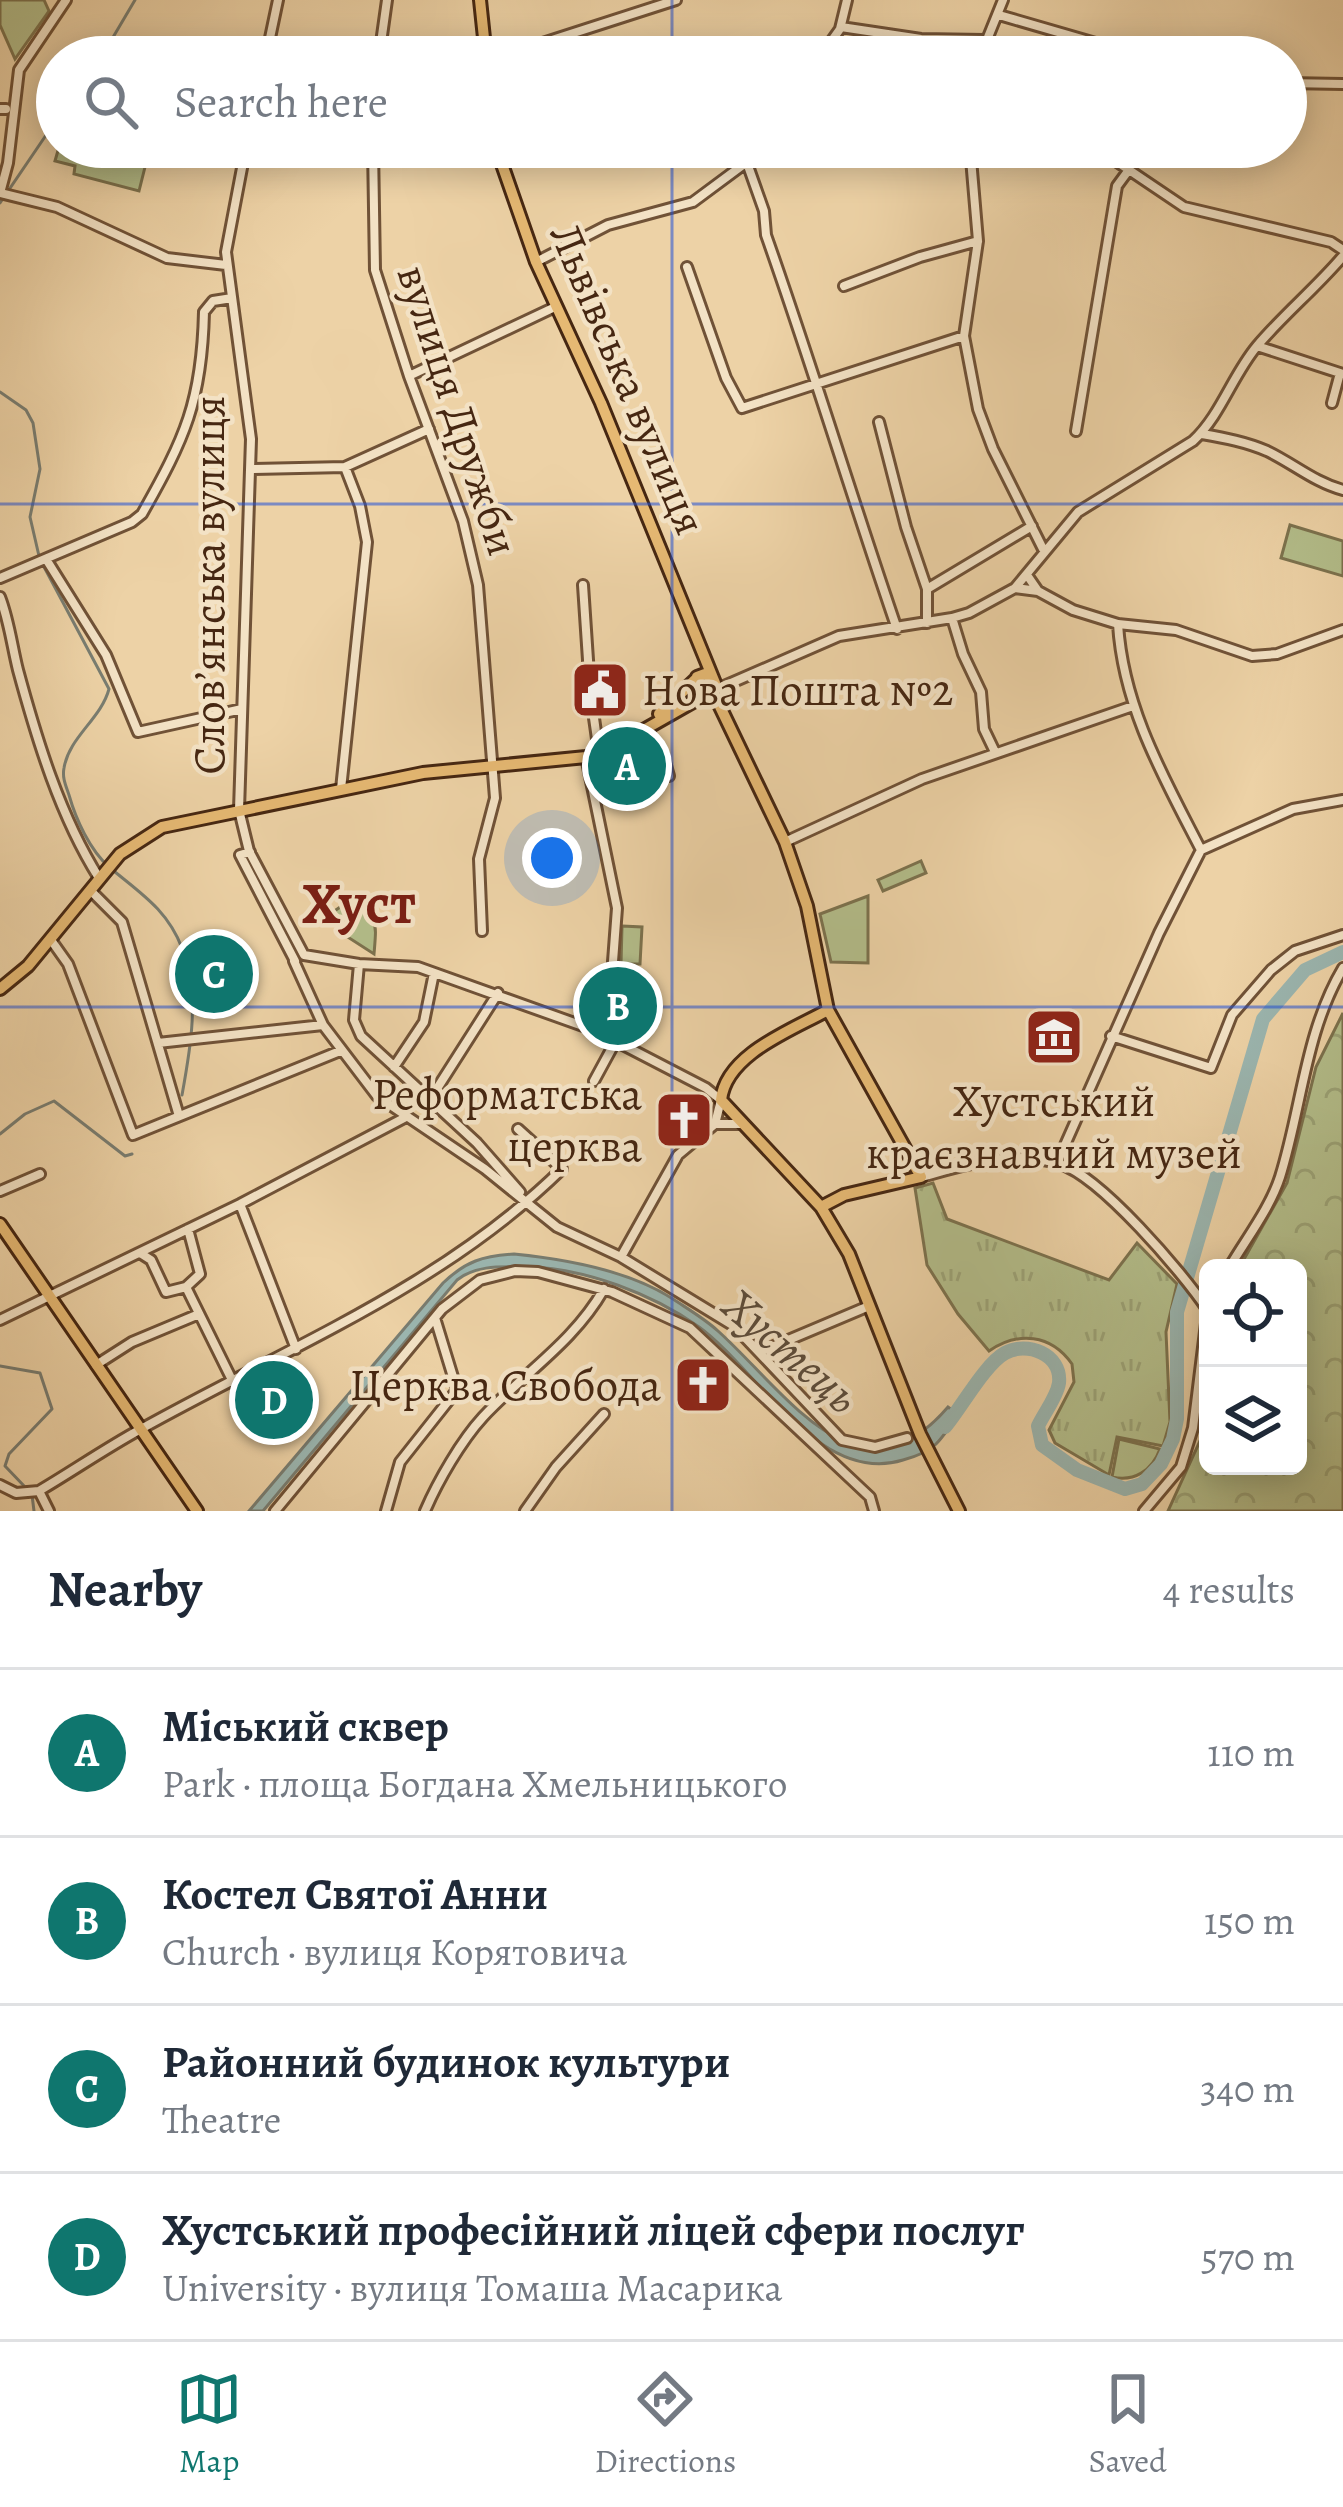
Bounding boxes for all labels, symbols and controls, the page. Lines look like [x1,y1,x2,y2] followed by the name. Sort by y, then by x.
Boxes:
[36,36,1307,168] search box
[78,69,144,135] icon: search
[174,71,388,133] text: Search here
[535,214,721,544] street label: Львівська вулиця
[382,257,534,563] street label: вулиця Дружби
[178,395,240,775] street label: Словʼянська вулиця
[569,659,631,721] public building icon: Нова Пошта №2
[642,659,953,721] place label: Нова Пошта №2
[588,721,666,811] pin: A
[522,828,582,888] your location
[302,864,416,942] district label: Хуст
[175,929,253,1019] pin: C
[579,961,657,1051] pin: B
[1023,1006,1085,1068] museum icon: Хустський краєзнавчий музей
[372,1063,642,1177] place label: Реформатська церква
[866,1070,1242,1184] place label: Хустський краєзнавчий музей
[653,1089,715,1151] church icon: Реформатська церква
[1199,1259,1307,1475] map controls
[1199,1259,1307,1367] button: locate
[708,1272,874,1429] water label: Хустець
[350,1354,661,1416] place label: Церква Свобода
[672,1354,734,1416] church icon: Церква Свобода
[235,1355,313,1445] pin: D
[1199,1367,1307,1475] button: layers
[48,1554,202,1624] text: Nearby
[1163,1563,1295,1616] text: 4 results
[162,1695,449,1757] text: Міський сквер
[75,1726,99,1779] text: A
[1207,1726,1295,1779] text: 110 m
[162,1757,788,1810] text: Park · площа Богдана Хмельницького
[162,1863,548,1925] text: Костел Святої Анни
[75,1894,99,1947] text: B
[1204,1894,1295,1947] text: 150 m
[162,1925,627,1978] text: Church · вулиця Корятовича
[162,2031,730,2093] text: Районний будинок культури
[75,2062,99,2115] text: C
[1200,2062,1295,2115] text: 340 m
[162,2093,281,2146] text: Theatre
[162,2199,1025,2261] text: Хустський професійний ліцей сфери послуг
[73,2230,101,2283] text: D
[1201,2230,1295,2283] text: 570 m
[162,2261,782,2314] text: University · вулиця Томаша Масарика
[176,2366,242,2483] tab: Map
[595,2366,736,2483] tab: Directions
[1089,2366,1167,2483] tab: Saved

